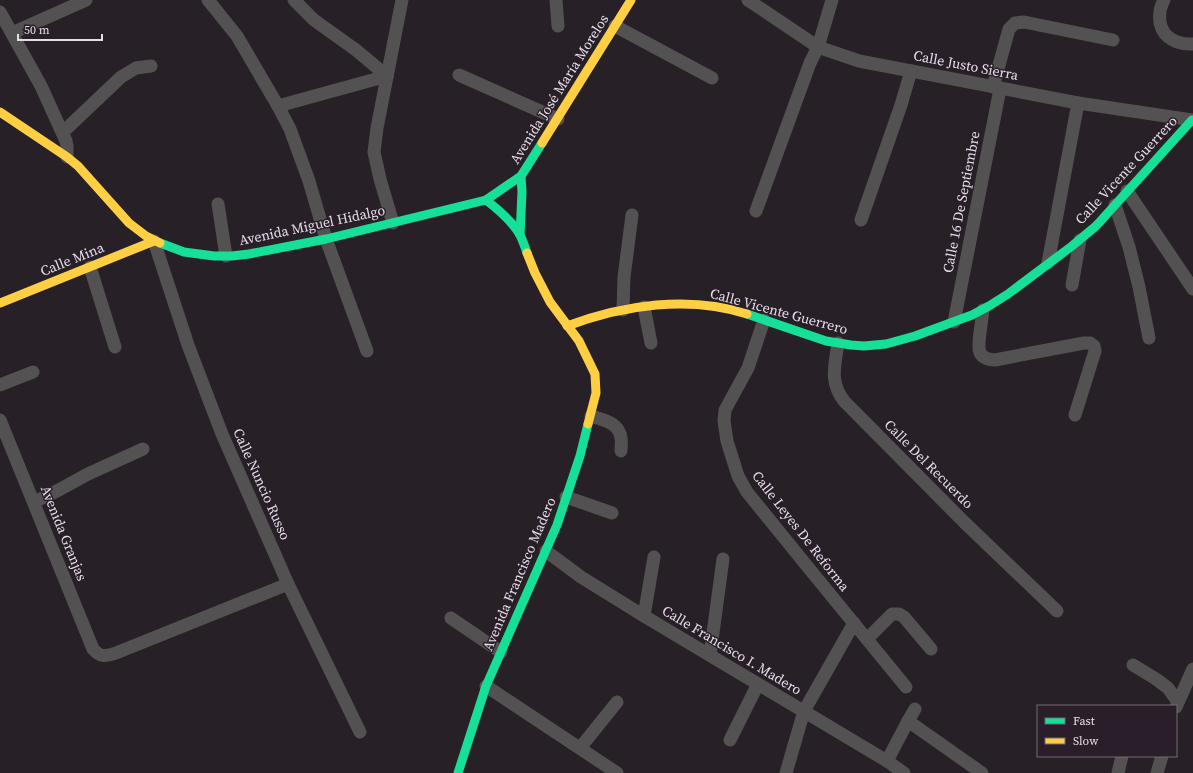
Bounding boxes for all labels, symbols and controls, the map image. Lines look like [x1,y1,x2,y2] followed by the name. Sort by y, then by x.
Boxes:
[505,10,613,168] street label: Avenida José María Morelos
[18,16,102,42] scale bar
[24,22,50,38] text: 50 m
[912,45,1021,85] street label: Calle Justo Sierra
[1070,111,1182,229] street label: Calle Vicente Guerrero
[937,129,985,275] street label: Calle 16 De Septiembre
[237,200,387,250] street label: Avenida Miguel Hidalgo
[37,237,108,281] street label: Calle Mina
[708,283,850,339] street label: Calle Vicente Guerrero
[880,415,978,513] street label: Calle Del Recuerdo
[228,425,296,543] street label: Calle Nuncio Russo
[748,467,855,596] street label: Calle Leyes De Reforma
[36,482,92,584] street label: Avenida Granjas
[478,494,561,654] street label: Avenida Francisco Madero
[659,600,806,700] street label: Calle Francisco I. Madero
[1037,705,1177,757] legend
[1073,713,1095,729] text: Fast
[1073,733,1099,749] text: Slow

